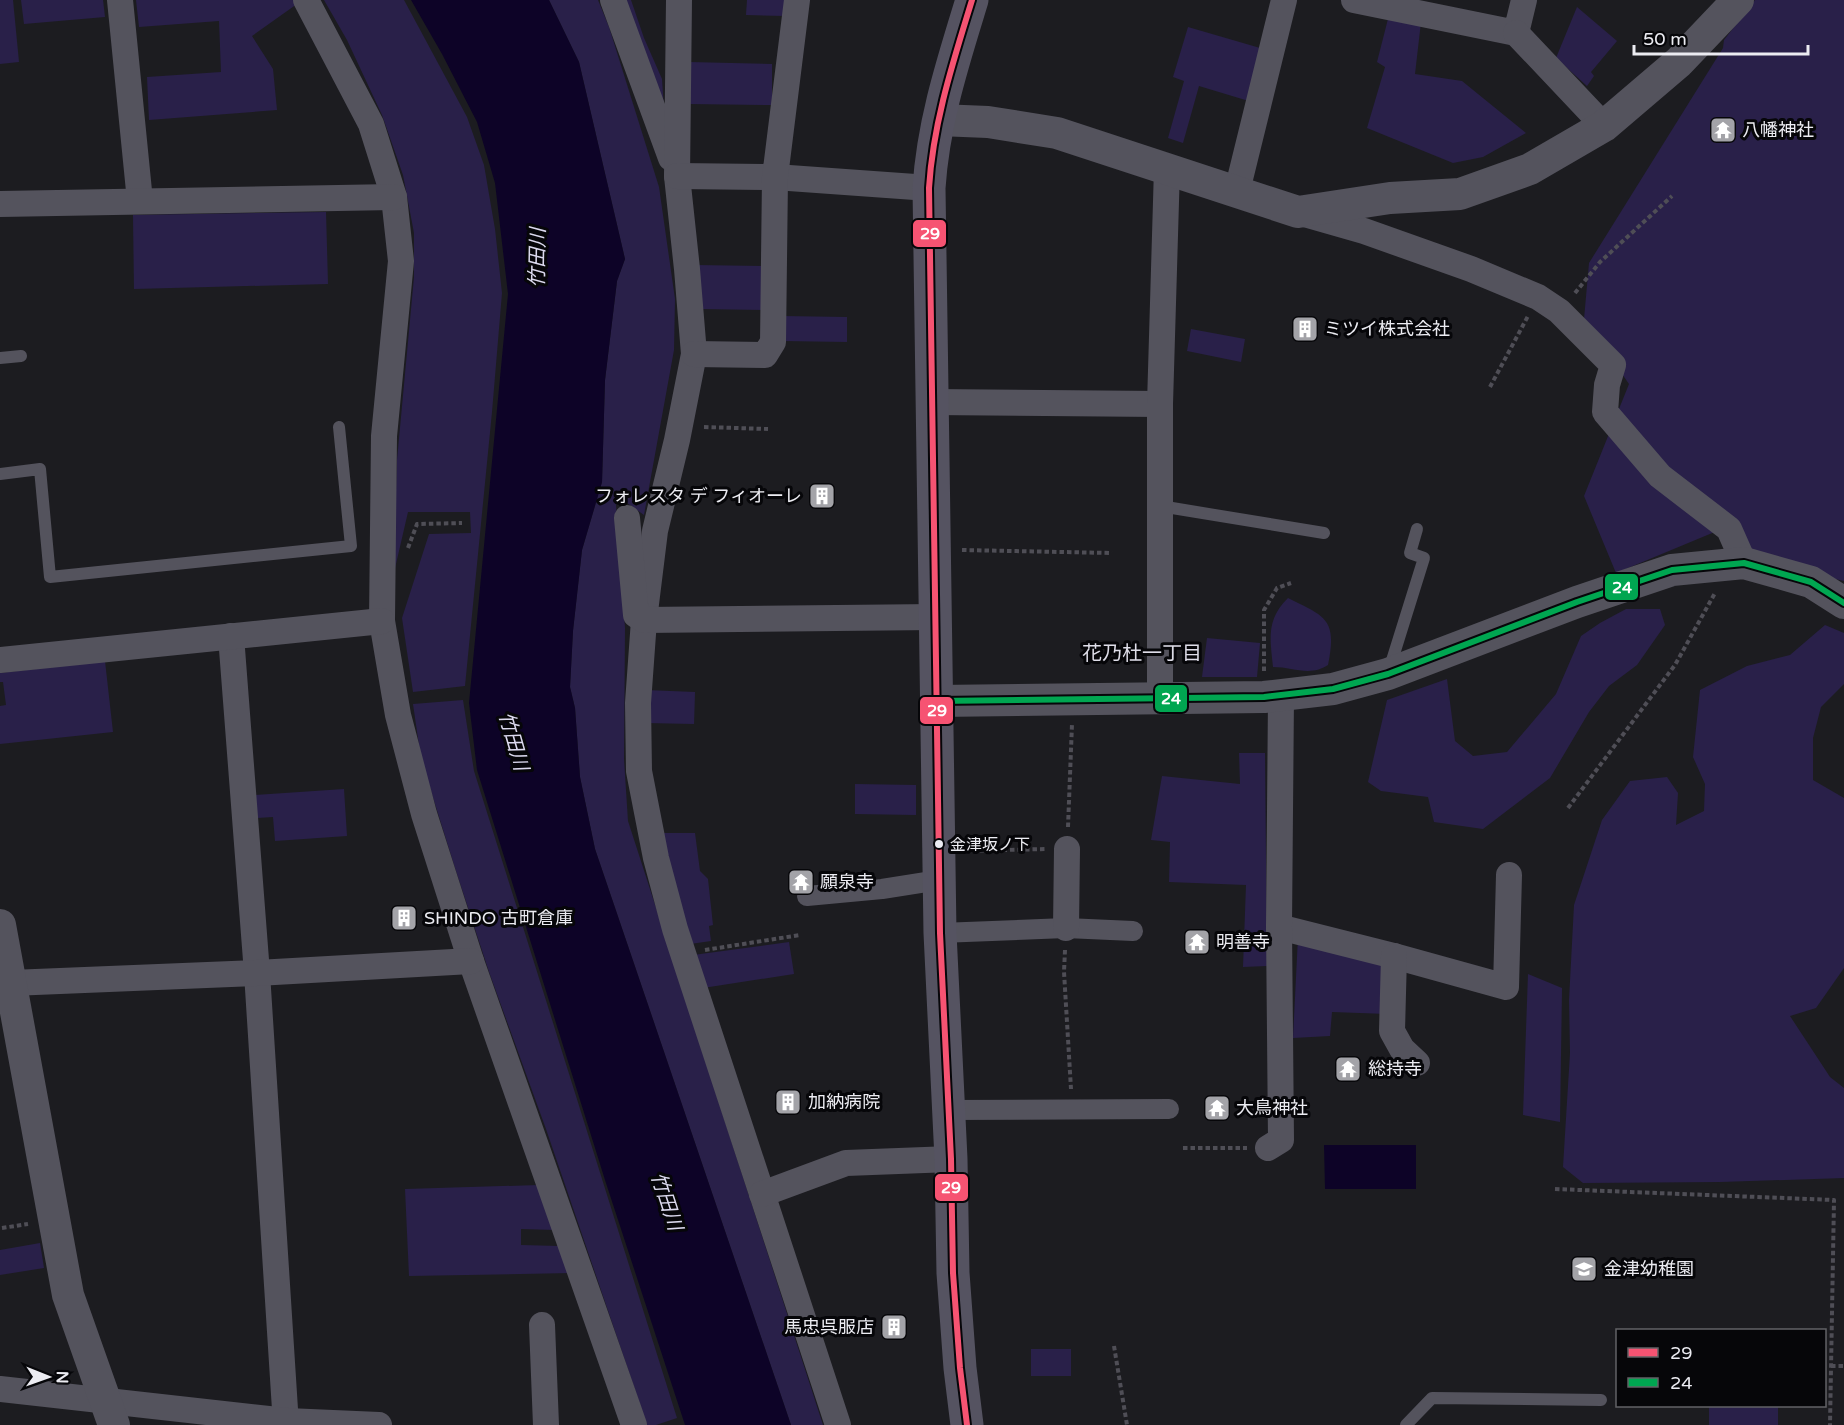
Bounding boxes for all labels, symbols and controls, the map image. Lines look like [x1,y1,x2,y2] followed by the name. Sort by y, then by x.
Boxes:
[1634,18,1808,56] scale bar
[1643,28,1687,50] text: 50 m
[1708,115,1738,145] temple icon: 八幡神社
[1742,119,1814,141] place label: 八幡神社
[912,219,947,248] line badge: 29
[920,224,940,244] text: 29
[525,226,551,288] water label: 竹田川
[1290,314,1320,344] building icon: ミツイ株式会社
[1324,318,1450,340] place label: ミツイ株式会社
[807,481,837,511] building icon: フォレスタ デ フィオーレ
[595,485,802,507] place label: フォレスタ デ フィオーレ
[1604,573,1639,601] line badge: 24
[1612,578,1632,598] text: 24
[1082,642,1202,666] district label: 花乃杜一丁目
[1154,684,1188,713] line badge: 24
[1161,689,1181,709] text: 24
[919,696,954,725] line badge: 29
[927,701,947,721] text: 29
[493,709,533,775] water label: 竹田川
[950,835,1030,855] place label: 金津坂ノ下
[933,838,945,850] marker: 金津坂ノ下
[786,867,816,897] temple icon: 願泉寺
[820,871,874,893] place label: 願泉寺
[389,903,419,933] building icon: SHINDO 古町倉庫
[424,907,573,929] place label: SHINDO 古町倉庫
[1182,927,1212,957] temple icon: 明善寺
[1216,931,1270,953] place label: 明善寺
[1333,1054,1363,1084] temple icon: 総持寺
[1368,1058,1422,1080] place label: 総持寺
[773,1087,803,1117] building icon: 加納病院
[808,1091,880,1113] place label: 加納病院
[1202,1093,1232,1123] temple icon: 大鳥神社
[1236,1097,1308,1119] place label: 大鳥神社
[645,1169,687,1235] water label: 竹田川
[934,1173,969,1202] line badge: 29
[941,1178,961,1198] text: 29
[1569,1254,1599,1284] school or university icon: 金津幼稚園
[1604,1258,1694,1280] place label: 金津幼稚園
[879,1312,909,1342] building icon: 馬忠呉服店
[784,1316,874,1338] place label: 馬忠呉服店
[1616,1329,1826,1407] legend
[1670,1342,1693,1364] text: 29
[18,1347,78,1407] north arrow
[52,1371,72,1384] text: N
[1670,1372,1693,1394] text: 24

